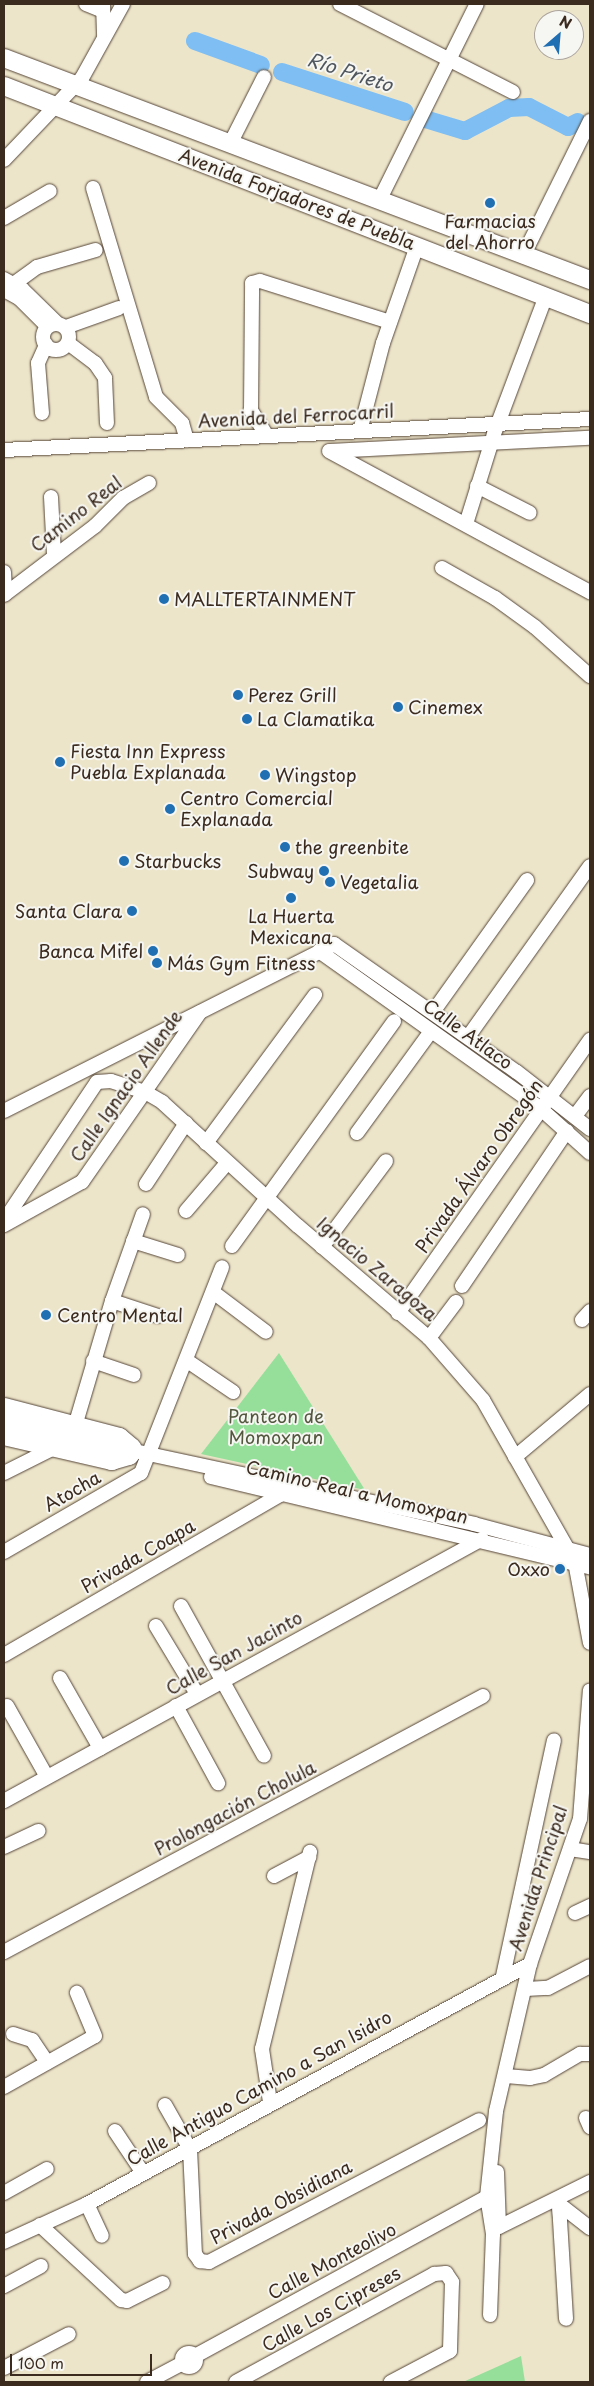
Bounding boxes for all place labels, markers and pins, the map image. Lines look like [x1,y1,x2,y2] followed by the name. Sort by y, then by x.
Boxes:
[484,197,496,209] marker: Farmacias del Ahorro
[444,211,536,253] place label: Farmacias del Ahorro
[174,588,356,610] place label: MALLTERTAINMENT
[158,593,170,605] marker: MALLTERTAINMENT
[248,684,337,706] place label: Perez Grill
[232,689,244,701] marker: Perez Grill
[408,696,483,718] place label: Cinemex
[392,701,404,713] marker: Cinemex
[257,708,375,730] place label: La Clamatika
[241,713,253,725] marker: La Clamatika
[70,741,226,784] place label: Fiesta Inn Express Puebla Explanada
[54,756,66,768] marker: Fiesta Inn Express Puebla Explanada
[275,764,357,786] place label: Wingstop
[259,769,271,781] marker: Wingstop
[180,788,334,831] place label: Centro Comercial Explanada
[164,803,176,815] marker: Centro Comercial Explanada
[295,836,408,858] place label: the greenbite
[279,841,291,853] marker: the greenbite
[134,850,221,872] place label: Starbucks
[118,855,130,867] marker: Starbucks
[247,860,314,882] place label: Subway
[318,865,330,877] marker: Subway
[340,871,419,893] place label: Vegetalia
[324,876,336,888] marker: Vegetalia
[285,892,297,904] marker: La Huerta Mexicana
[16,900,122,922] place label: Santa Clara
[126,905,138,917] marker: Santa Clara
[247,906,335,949] place label: La Huerta Mexicana
[39,940,143,962] place label: Banca Mifel
[147,945,159,957] marker: Banca Mifel
[167,952,315,974] place label: Más Gym Fitness
[151,957,163,969] marker: Más Gym Fitness
[57,1304,184,1326] place label: Centro Mental
[39,1308,53,1322] marker: Centro Mental
[507,1558,550,1580] place label: Oxxo
[554,1563,566,1575] marker: Oxxo

